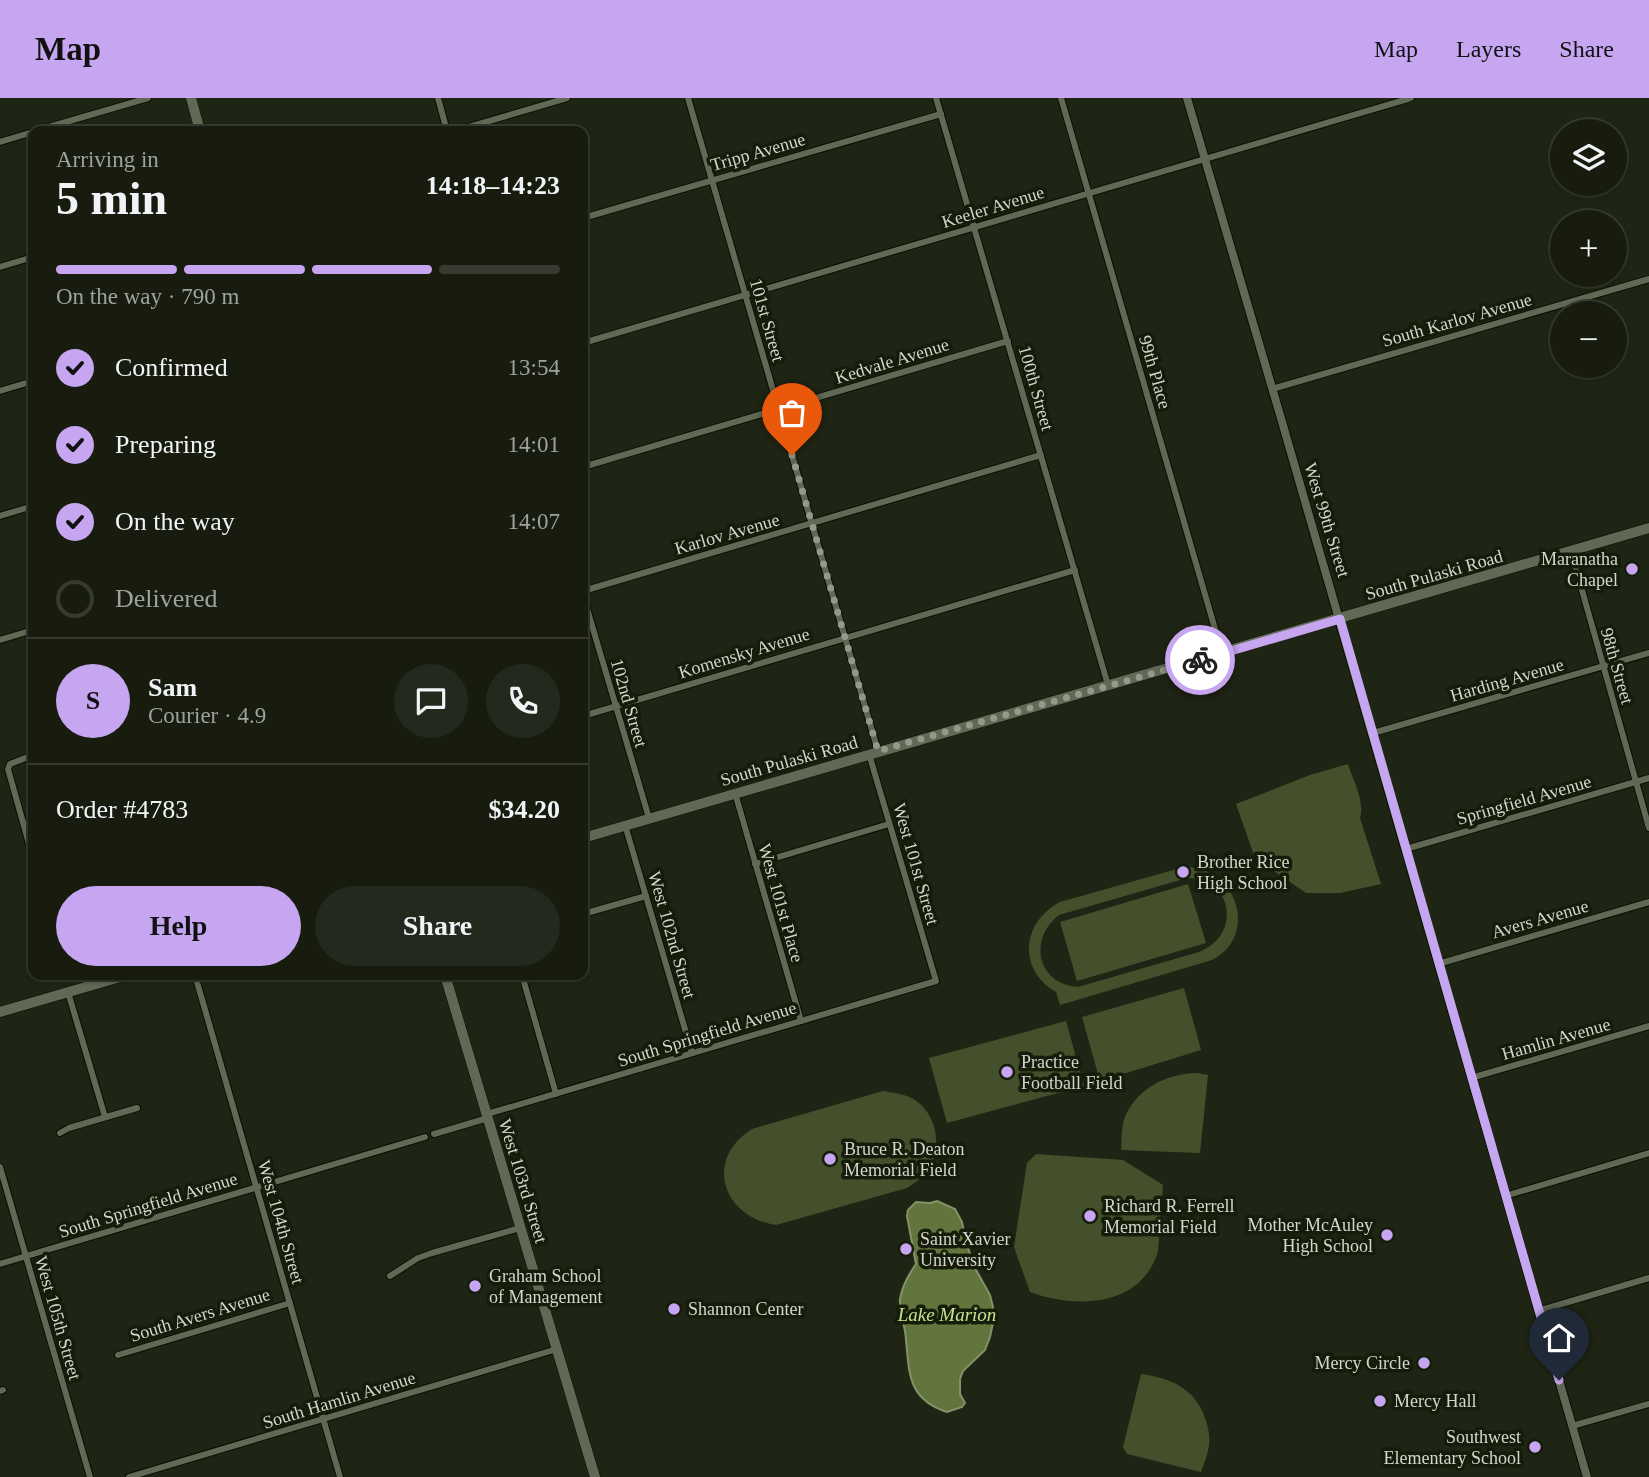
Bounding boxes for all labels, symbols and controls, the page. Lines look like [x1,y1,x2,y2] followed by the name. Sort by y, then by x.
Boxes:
[35,31,101,67] text: Map
[1374,36,1418,62] text: Map
[1456,36,1521,62] text: Layers
[1559,36,1614,62] text: Share
[1550,119,1627,378] map controls
[1550,119,1627,196] button: layers
[708,129,808,175] street label: Tripp Avenue
[56,147,159,172] text: Arriving in
[426,171,560,200] text: 14:18–14:23
[56,173,167,224] text: 5 min
[939,182,1047,232] street label: Keeler Avenue
[1550,210,1627,287] button: +
[746,276,788,364] street label: 101st Street
[56,284,239,309] text: On the way · 790 m
[1380,289,1534,351] street label: South Karlov Avenue
[1550,301,1627,378] button: −
[1135,333,1175,411] street label: 99th Place
[833,334,951,388] street label: Kedvale Avenue
[1014,343,1058,433] street label: 100th Street
[56,349,94,387] icon: check
[115,353,228,382] text: Confirmed
[508,355,560,380] text: 13:54
[762,383,822,455] pin
[773,394,811,432] icon: bag
[56,426,94,464] icon: check
[115,430,216,459] text: Preparing
[508,432,560,457] text: 14:01
[1300,460,1354,580] street label: West 99th Street
[56,503,94,541] icon: check
[115,507,235,536] text: On the way
[508,509,560,534] text: 14:07
[672,509,782,559] street label: Karlov Avenue
[1363,546,1505,604] street label: South Pulaski Road
[1541,549,1618,590] place label: Maranatha Chapel
[1624,561,1640,577] marker: Maranatha Chapel
[115,584,218,613] text: Delivered
[676,624,812,682] street label: Komensky Avenue
[1165,625,1235,695] courier
[1597,626,1637,706] street label: 98th Street
[1181,641,1219,679] icon: bike
[1448,654,1566,706] street label: Harding Avenue
[607,656,651,750] street label: 102nd Street
[394,664,468,738] button: chat
[486,664,560,738] button: phone
[148,673,197,702] text: Sam
[86,686,100,715] text: S
[148,703,266,728] text: Courier · 4.9
[718,732,860,790] street label: South Pulaski Road
[1454,771,1594,829] street label: Springfield Avenue
[56,795,188,824] text: Order #4783
[489,795,560,824] text: $34.20
[889,801,943,927] street label: West 101st Street
[755,841,808,965] street label: West 101st Place
[1197,852,1289,893] place label: Brother Rice High School
[1175,864,1191,880] marker: Brother Rice High School
[644,869,700,1001] street label: West 102nd Street
[56,886,301,966] button: Help
[315,886,560,966] button: Share
[1489,896,1591,942] street label: Avers Avenue
[615,997,799,1071] street label: South Springfield Avenue
[1499,1014,1613,1064] street label: Hamlin Avenue
[1021,1052,1123,1093] place label: Practice Football Field
[999,1064,1015,1080] marker: Practice Football Field
[495,1117,551,1245] street label: West 103rd Street
[844,1139,964,1180] place label: Bruce R. Deaton Memorial Field
[822,1151,838,1167] marker: Bruce R. Deaton Memorial Field
[254,1158,308,1286] street label: West 104th Street
[56,1168,240,1242] street label: South Springfield Avenue
[1104,1196,1234,1237] place label: Richard R. Ferrell Memorial Field
[1082,1208,1098,1224] marker: Richard R. Ferrell Memorial Field
[1248,1215,1373,1256] place label: Mother McAuley High School
[1379,1227,1395,1243] marker: Mother McAuley High School
[920,1229,1010,1270] place label: Saint Xavier University
[898,1241,914,1257] marker: Saint Xavier University
[31,1254,85,1382] street label: West 105th Street
[489,1266,602,1307] place label: Graham School of Management
[467,1278,483,1294] marker: Graham School of Management
[128,1284,272,1346] street label: South Avers Avenue
[688,1299,803,1319] place label: Shannon Center
[666,1301,682,1317] marker: Shannon Center
[897,1304,996,1325] water label: Lake Marion
[1529,1308,1589,1380] pin
[1540,1319,1578,1357] icon: home
[1315,1353,1410,1373] place label: Mercy Circle
[1416,1355,1432,1371] marker: Mercy Circle
[260,1367,418,1433] street label: South Hamlin Avenue
[1394,1391,1476,1411] place label: Mercy Hall
[1372,1393,1388,1409] marker: Mercy Hall
[1384,1427,1521,1468] place label: Southwest Elementary School
[1527,1439,1543,1455] marker: Southwest Elementary School

